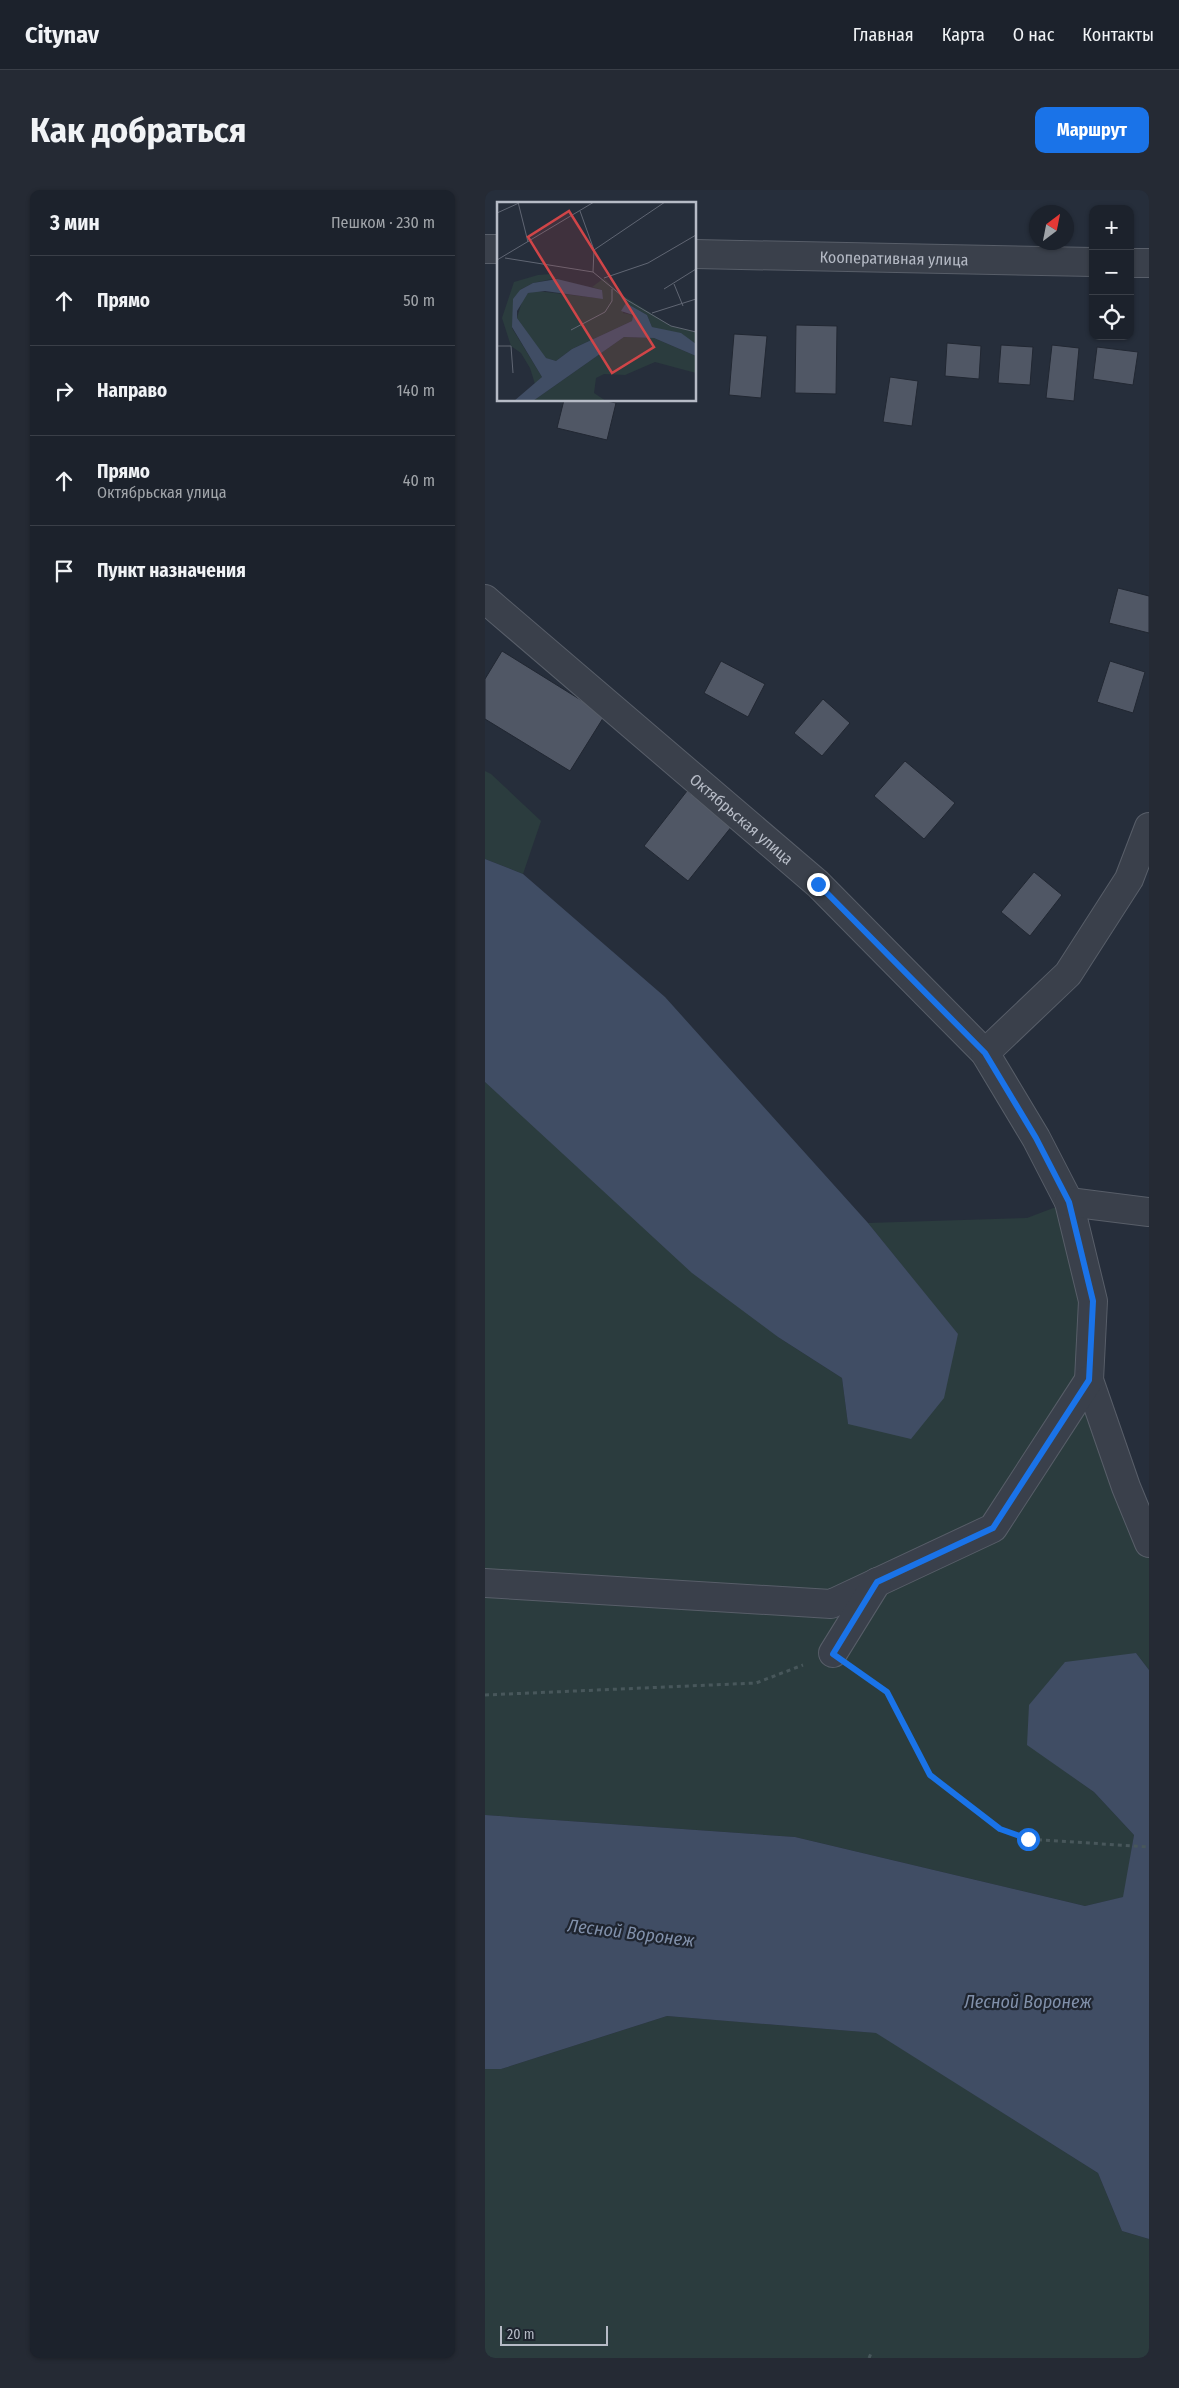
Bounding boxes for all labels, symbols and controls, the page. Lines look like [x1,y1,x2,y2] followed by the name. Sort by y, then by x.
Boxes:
[25,21,99,49] text: Citynav
[853,24,914,46] text: Главная
[942,24,985,46] text: Карта
[1013,24,1054,46] text: О нас
[1082,24,1154,46] text: Контакты
[1035,107,1149,153] button: Маршрут
[30,109,247,151] text: Как добраться
[497,202,696,401] inset map
[1029,205,1074,250] north arrow
[1089,205,1134,340] map controls
[1089,205,1134,250] button: +
[50,210,100,236] text: 3 мин
[331,213,435,232] text: Пешком · 230 m
[819,248,969,269] street label: Кооперативная улица
[1089,250,1134,295] button: −
[50,287,78,315] icon: ahead
[97,289,150,312] text: Прямо
[403,291,435,310] text: 50 m
[1089,295,1134,340] button: locate
[50,377,78,405] icon: right
[97,379,167,402] text: Направо
[397,381,435,400] text: 140 m
[97,460,150,483] text: Прямо
[50,467,78,495] icon: ahead
[403,471,435,490] text: 40 m
[97,483,227,502] text: Октябрьская улица
[50,557,78,585] icon: arrive
[97,559,246,582] text: Пункт назначения
[686,770,797,869] street label: Октябрьская улица
[807,873,830,896] route end
[1017,1828,1040,1851] route start
[565,1914,696,1952] water label: Лесной Воронеж
[963,1991,1092,2013] water label: Лесной Воронеж
[500,2323,607,2346] scale bar
[507,2326,535,2343] text: 20 m

